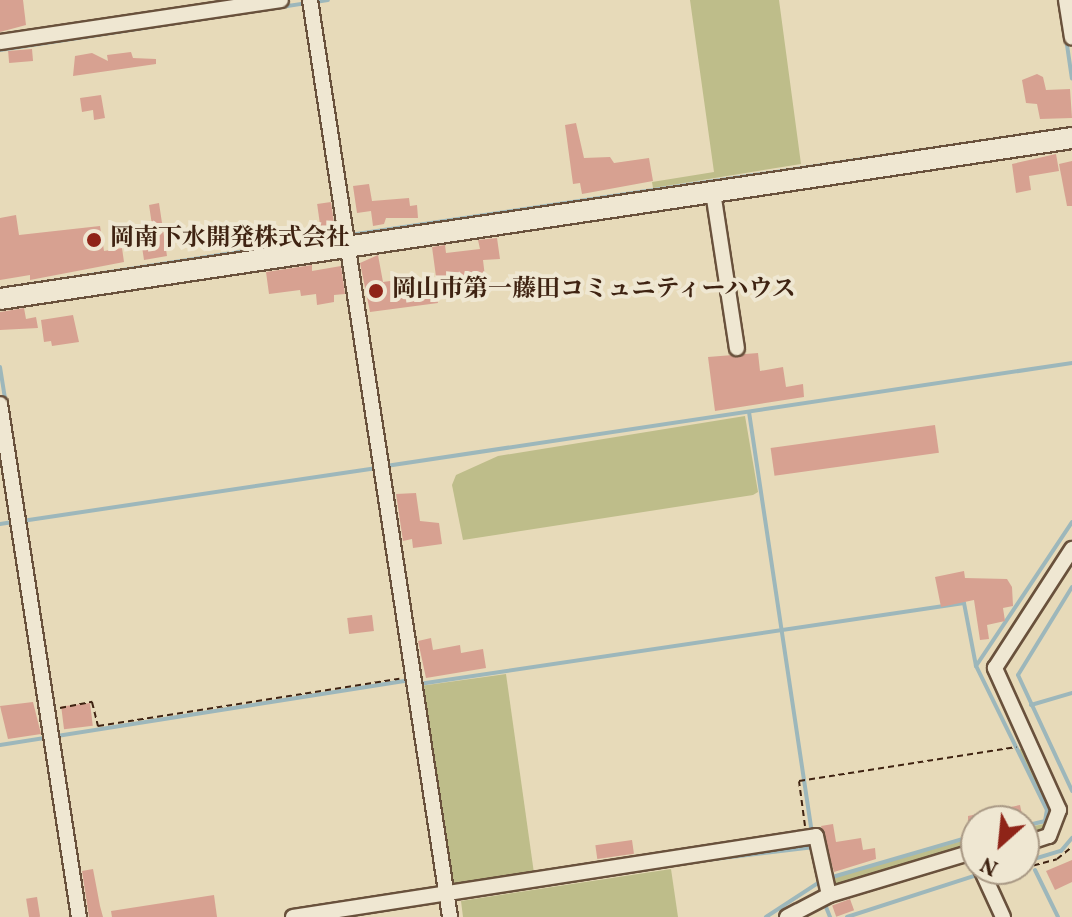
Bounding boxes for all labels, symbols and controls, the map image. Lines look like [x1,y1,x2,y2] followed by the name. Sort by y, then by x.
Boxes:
[110,226,350,254] place label: 岡南下水開発株式会社
[85,231,103,249] marker: 岡南下水開発株式会社
[392,277,800,305] place label: 岡山市第一藤田コミュニティーハウス
[367,282,385,300] marker: 岡山市第一藤田コミュニティーハウス
[960,805,1040,885] north arrow
[976,848,1004,882] text: N

